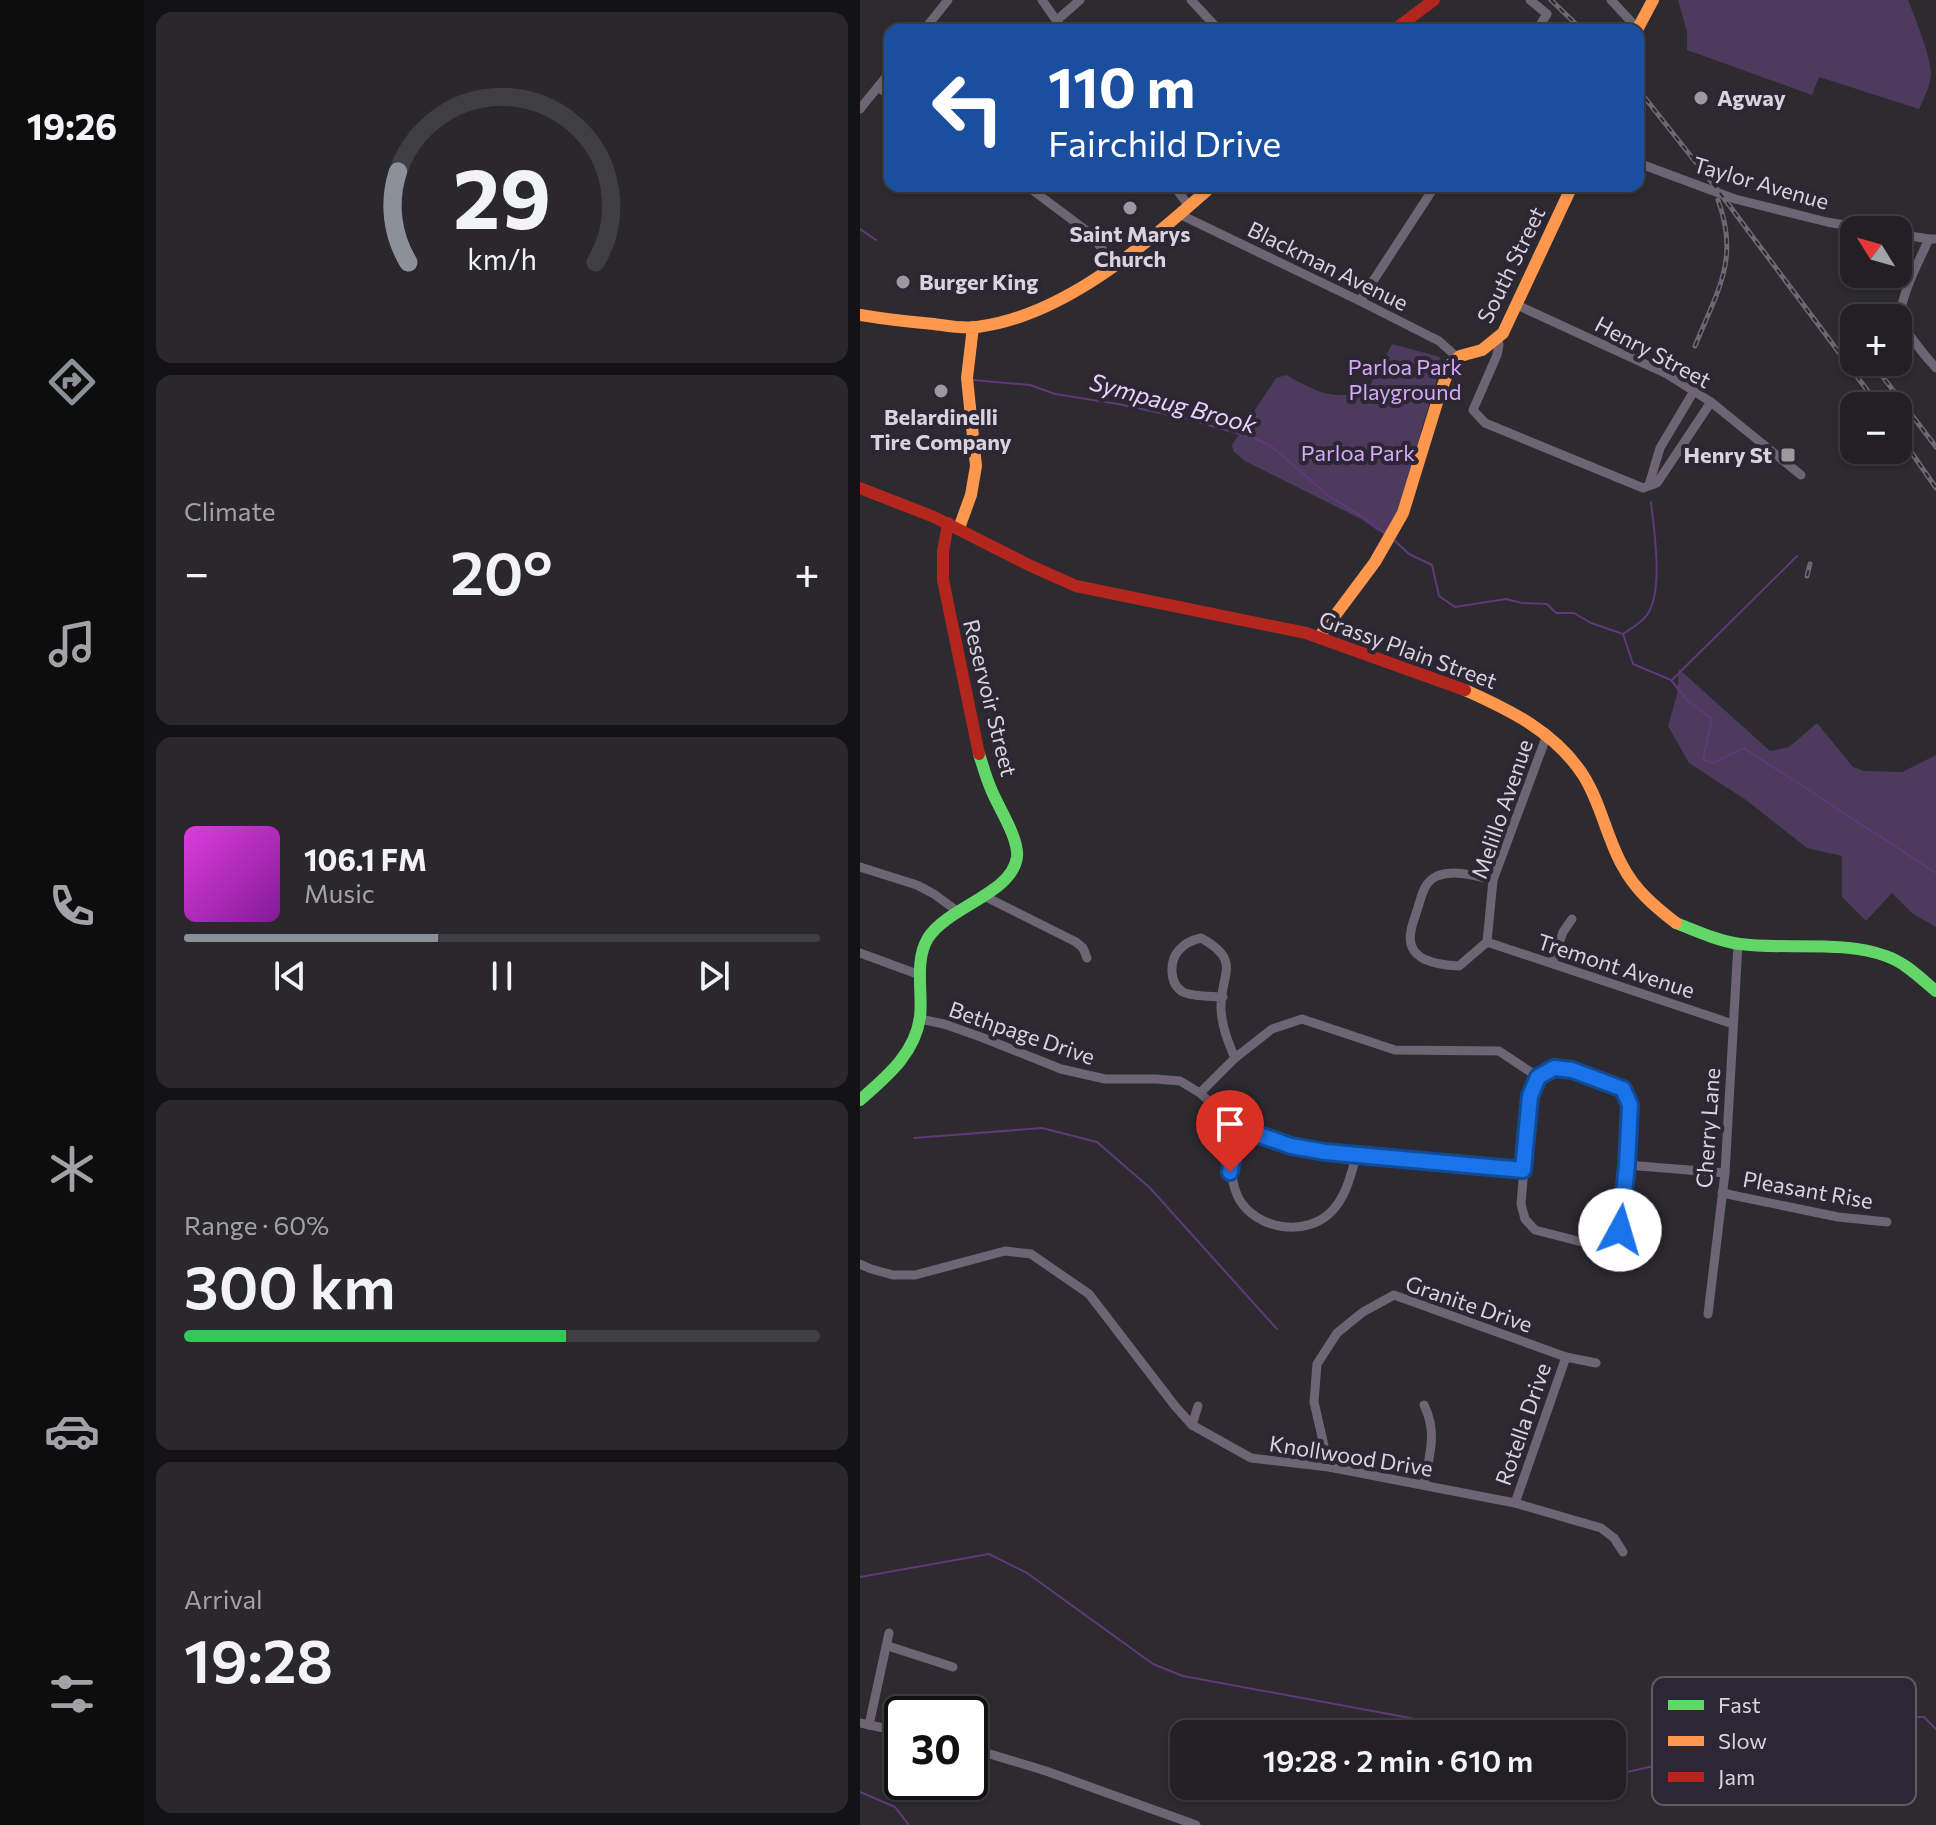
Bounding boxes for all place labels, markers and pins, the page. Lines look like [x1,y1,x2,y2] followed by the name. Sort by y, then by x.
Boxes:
[1717,84,1786,111] place label: Agway
[1692,89,1710,107] marker: Agway
[1121,199,1139,217] marker: Saint Marys Church
[1070,220,1190,272] place label: Saint Marys Church
[919,268,1038,295] place label: Burger King
[894,273,912,291] marker: Burger King
[932,382,950,400] marker: Belardinelli Tire Company
[870,403,1012,455] place label: Belardinelli Tire Company
[1684,441,1772,468] place label: Henry St
[1779,446,1797,464] marker: Henry St
[1196,1090,1264,1172] pin

